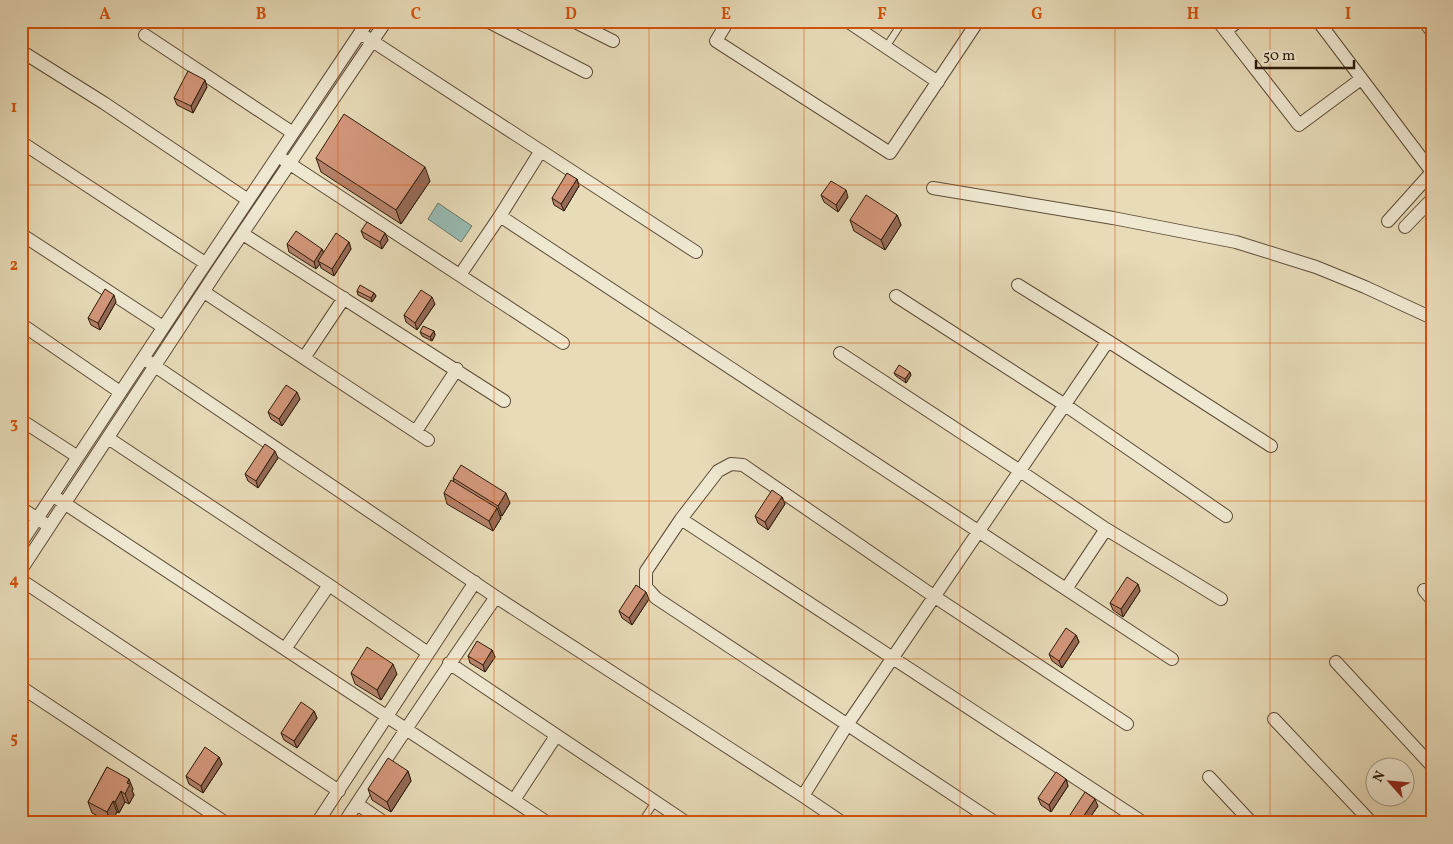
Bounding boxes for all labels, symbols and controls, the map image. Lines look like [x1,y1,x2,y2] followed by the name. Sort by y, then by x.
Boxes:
[99,4,111,26] text: A
[256,4,267,26] text: B
[411,4,421,26] text: C
[565,4,577,26] text: D
[721,4,731,26] text: E
[877,4,887,26] text: F
[1031,4,1043,26] text: G
[1187,4,1199,26] text: H
[1345,4,1351,26] text: I
[1256,38,1353,70] scale bar
[1263,46,1295,67] text: 50 m
[11,97,17,119] text: 1
[10,255,18,277] text: 2
[10,413,18,435] text: 3
[9,570,19,592] text: 4
[10,728,18,750] text: 5
[1366,756,1416,806] north arrow
[1369,768,1391,786] text: N

